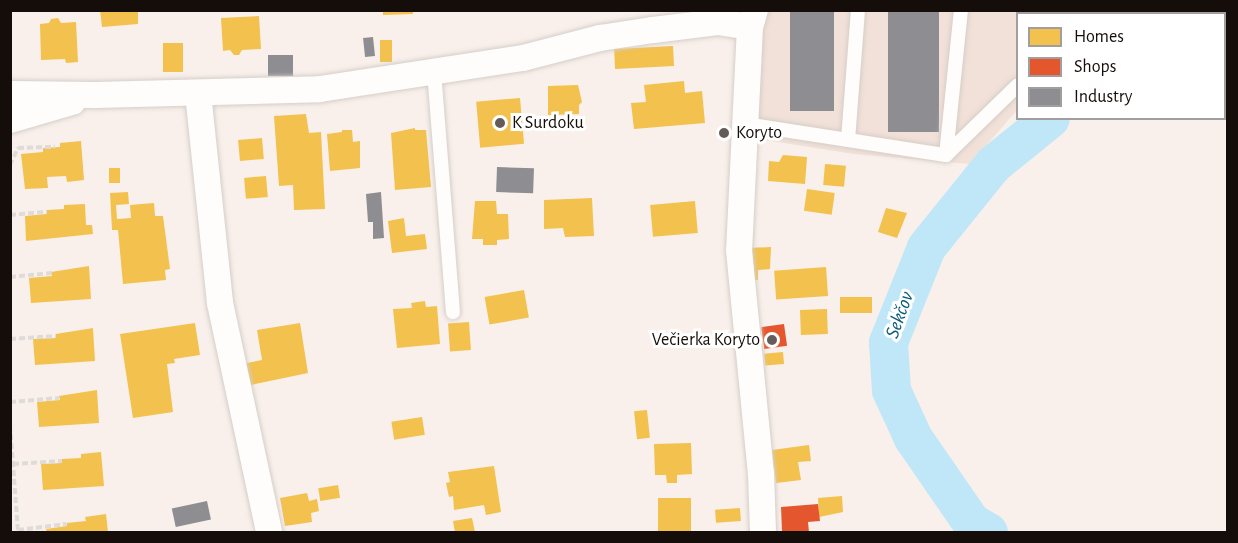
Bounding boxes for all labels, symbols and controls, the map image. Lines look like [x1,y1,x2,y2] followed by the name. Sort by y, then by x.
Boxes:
[1016,12,1226,120] legend
[1074,28,1124,46] text: Homes
[1074,58,1116,76] text: Shops
[1074,88,1133,106] text: Industry
[512,112,584,134] place label: K Surdoku
[493,116,507,130] marker: K Surdoku
[736,122,782,144] place label: Koryto
[717,126,731,140] marker: Koryto
[881,288,919,342] water label: Sekčov
[652,329,760,351] place label: Večierka Koryto
[765,333,779,347] marker: Večierka Koryto

